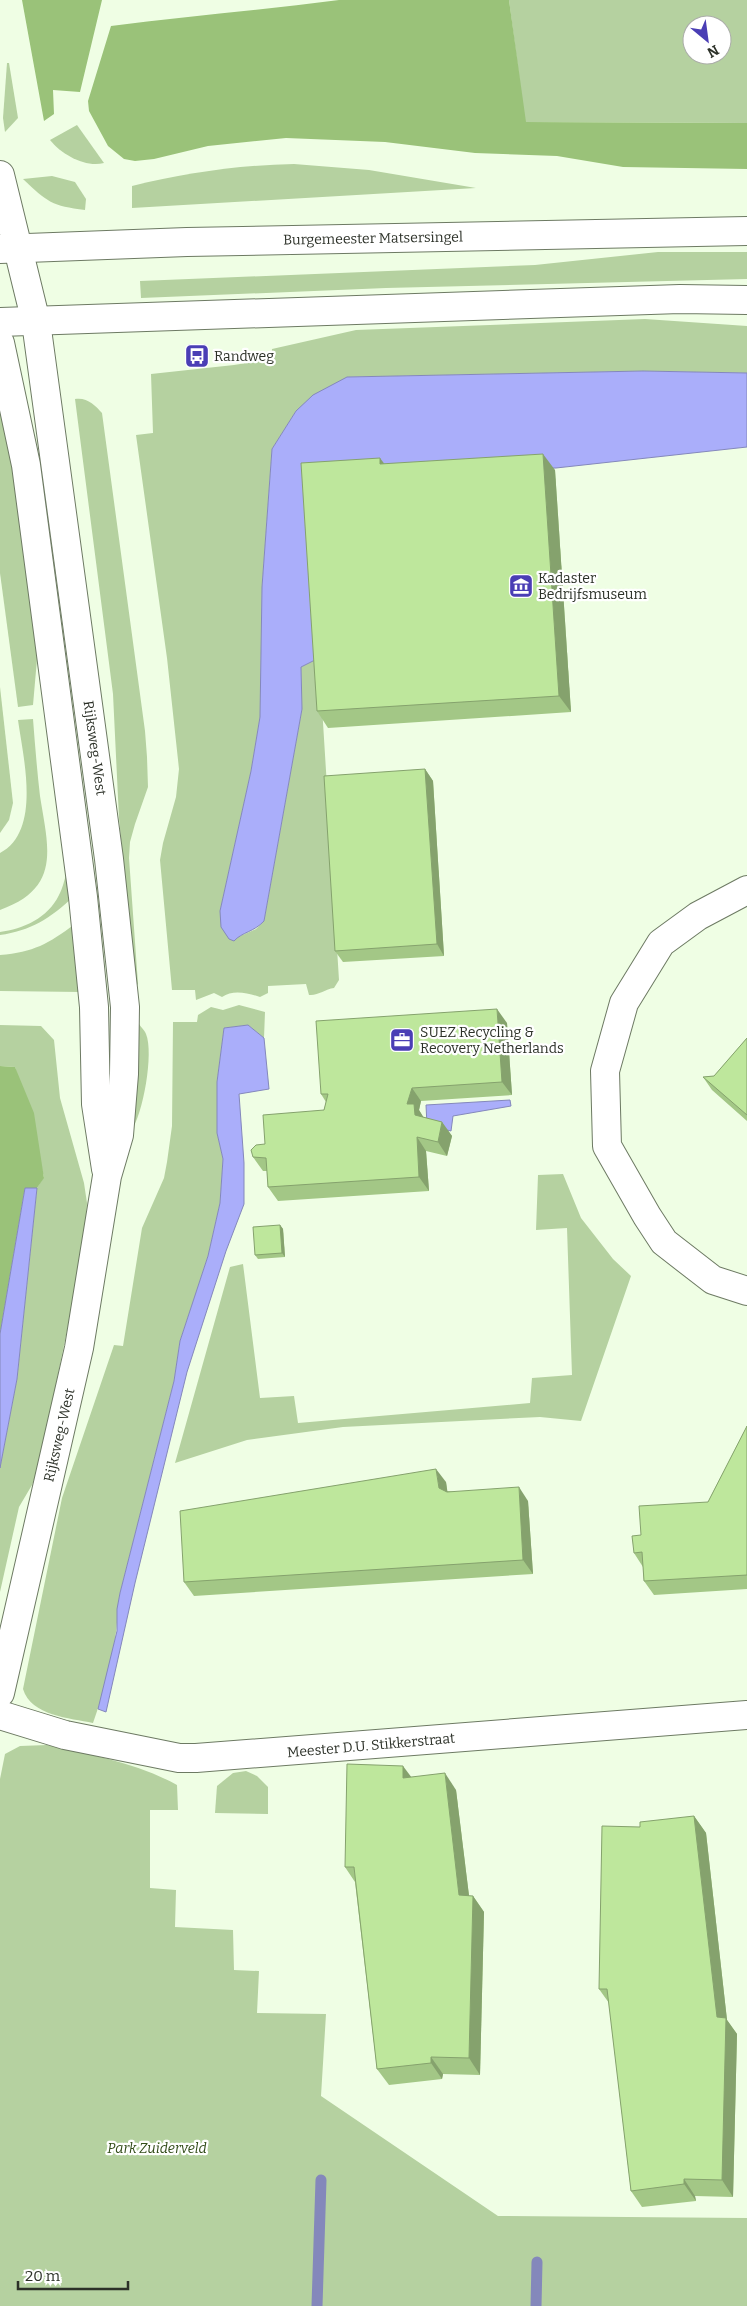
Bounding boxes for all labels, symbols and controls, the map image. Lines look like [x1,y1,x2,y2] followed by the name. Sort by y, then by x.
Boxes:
[682,15,732,65] north arrow
[704,41,722,61] text: N
[283,228,463,249] street label: Burgemeester Matsersingel
[184,343,210,369] bus stop icon: Randweg
[214,348,274,365] place label: Randweg
[538,570,647,603] place label: Kadaster Bedrijfsmuseum
[508,573,534,599] museum icon: Kadaster Bedrijfsmuseum
[79,699,110,797] street label: Rijksweg-West
[420,1024,564,1057] place label: SUEZ Recycling & Recovery Netherlands
[389,1027,415,1053] office icon: SUEZ Recycling & Recovery Netherlands
[40,1387,79,1484] street label: Rijksweg-West
[286,1730,456,1761] street label: Meester D.U. Stikkerstraat
[107,2140,207,2157] park label: Park Zuiderveld
[18,2258,128,2290] scale bar
[25,2267,61,2285] text: 20 m

